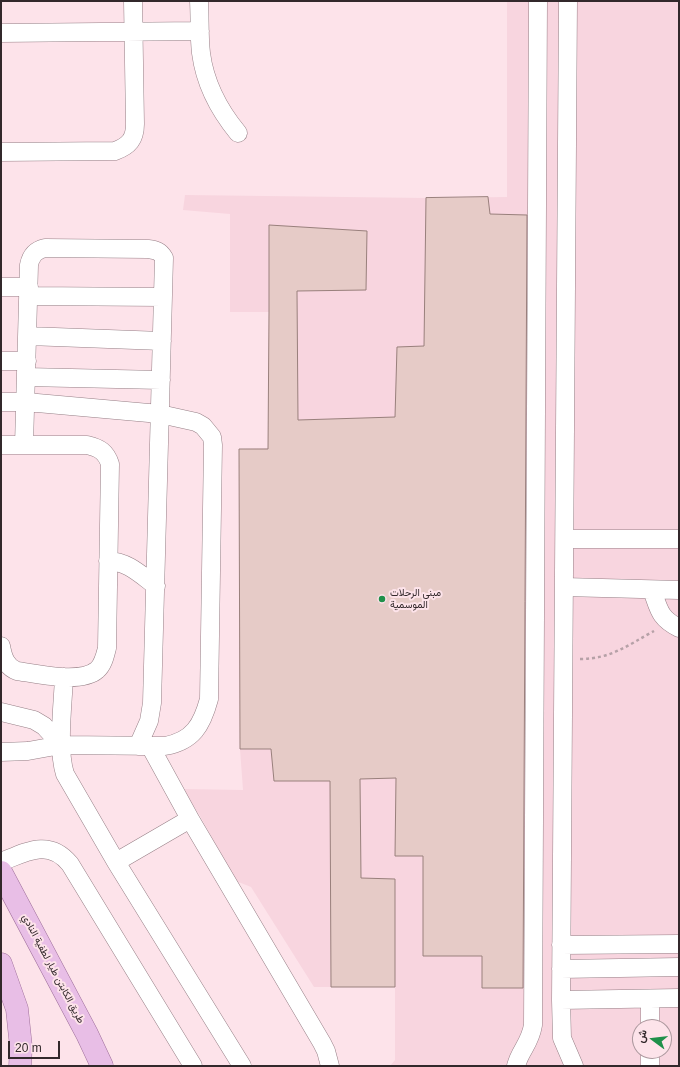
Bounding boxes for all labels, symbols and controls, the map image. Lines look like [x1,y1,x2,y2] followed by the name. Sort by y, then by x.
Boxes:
[390,587,441,610] place label: مبنى الرحلات الموسمية
[377,594,387,604] marker: مبنى الرحلات الموسمية
[19,912,87,1026] street label: طريق الكابتن طيار لطفية النادي
[632,1019,672,1059] north arrow
[634,1028,649,1044] text: ش
[10,1033,62,1059] scale bar
[15,1041,42,1055] text: 20 m

